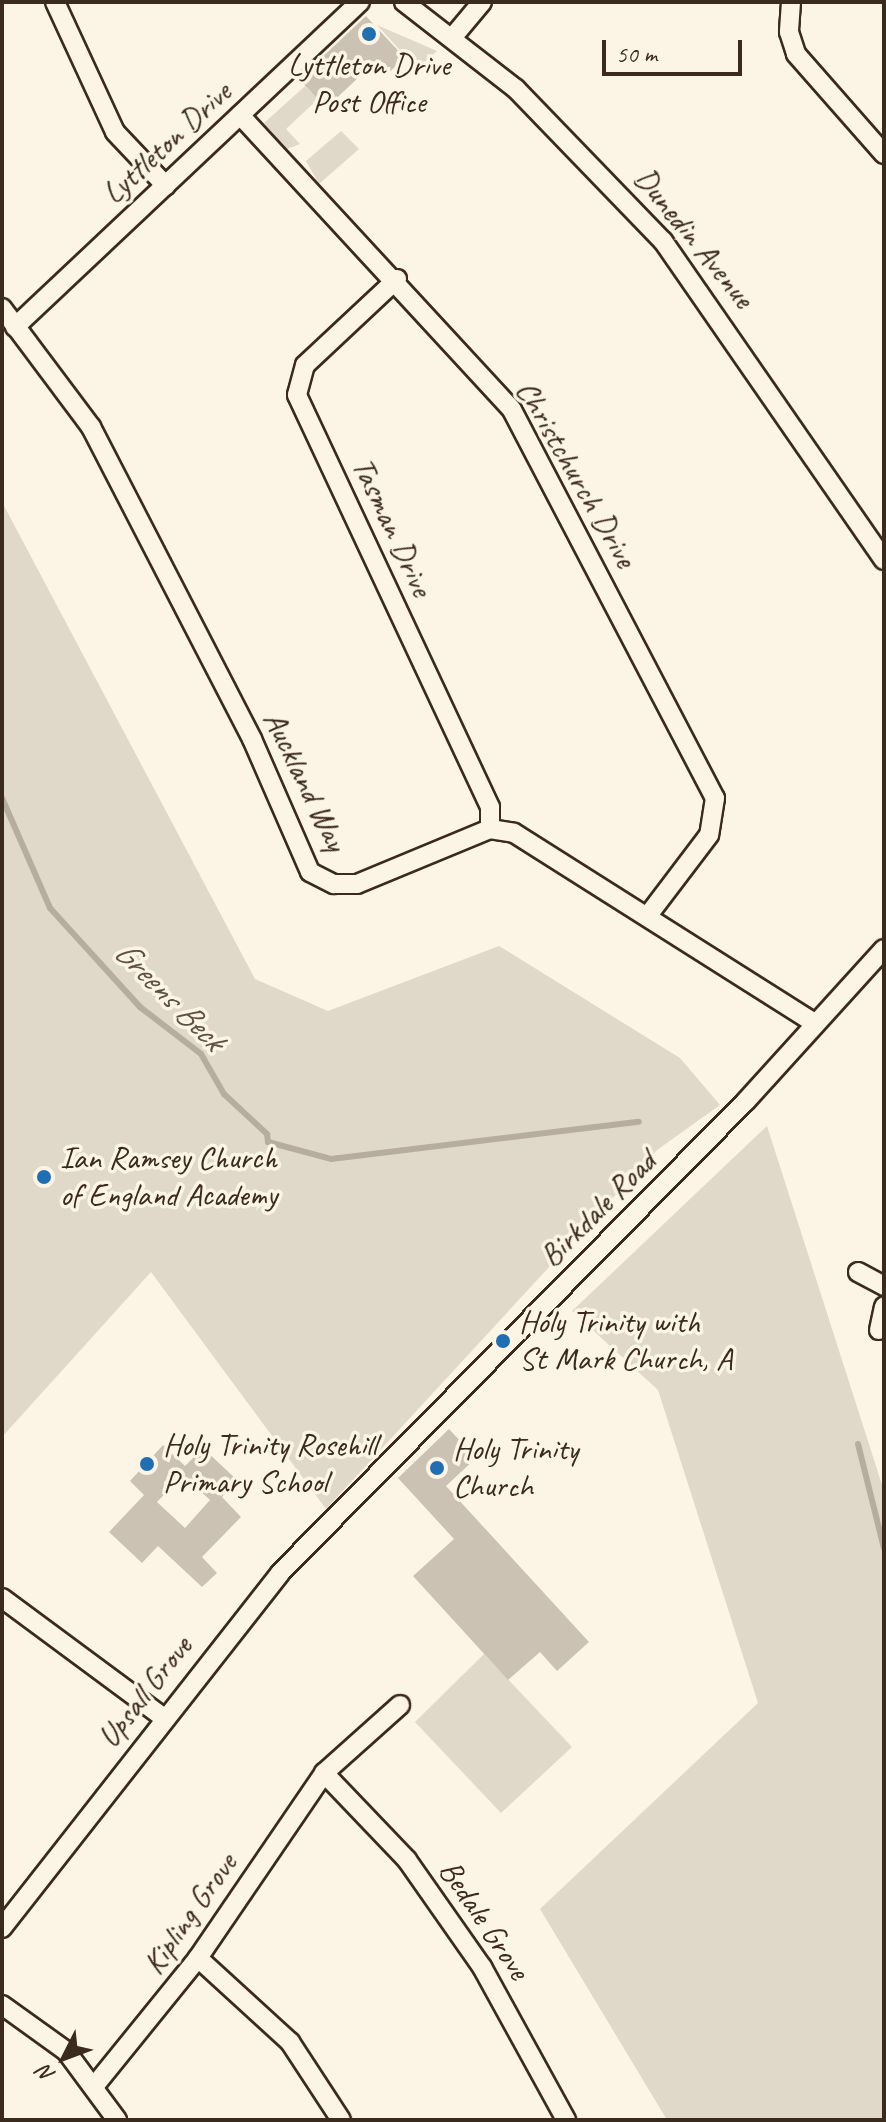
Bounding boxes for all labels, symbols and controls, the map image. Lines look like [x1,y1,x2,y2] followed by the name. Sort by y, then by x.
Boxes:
[606,24,746,74] scale bar
[360,25,378,43] marker: Lyttleton Drive Post Office
[616,39,657,69] text: 50 m
[288,47,450,122] place label: Lyttleton Drive Post Office
[95,74,239,212] street label: Lyttleton Drive
[626,160,762,316] street label: Dunedin Avenue
[507,374,645,574] street label: Christchurch Drive
[343,452,441,602] street label: Tasman Drive
[255,705,355,857] street label: Auckland Way
[106,931,234,1059] water label: Greens Beck
[60,1140,278,1215] place label: Ian Ramsey Church of England Academy
[532,1143,664,1275] street label: Birkdale Road
[35,1168,53,1186] marker: Ian Ramsey Church of England Academy
[519,1304,732,1379] place label: Holy Trinity with St Mark Church, A
[494,1332,512,1350] marker: Holy Trinity with St Mark Church, A
[163,1427,377,1502] place label: Holy Trinity Rosehill Primary School
[453,1431,578,1506] place label: Holy Trinity Church
[138,1455,156,1473] marker: Holy Trinity Rosehill Primary School
[428,1459,446,1477] marker: Holy Trinity Church
[90,1629,200,1755] street label: Upsall Grove
[135,1846,245,1982] street label: Kipling Grove
[430,1853,538,1987] street label: Bedale Grove
[24,2018,104,2098] north arrow
[31,2060,61,2088] text: N

